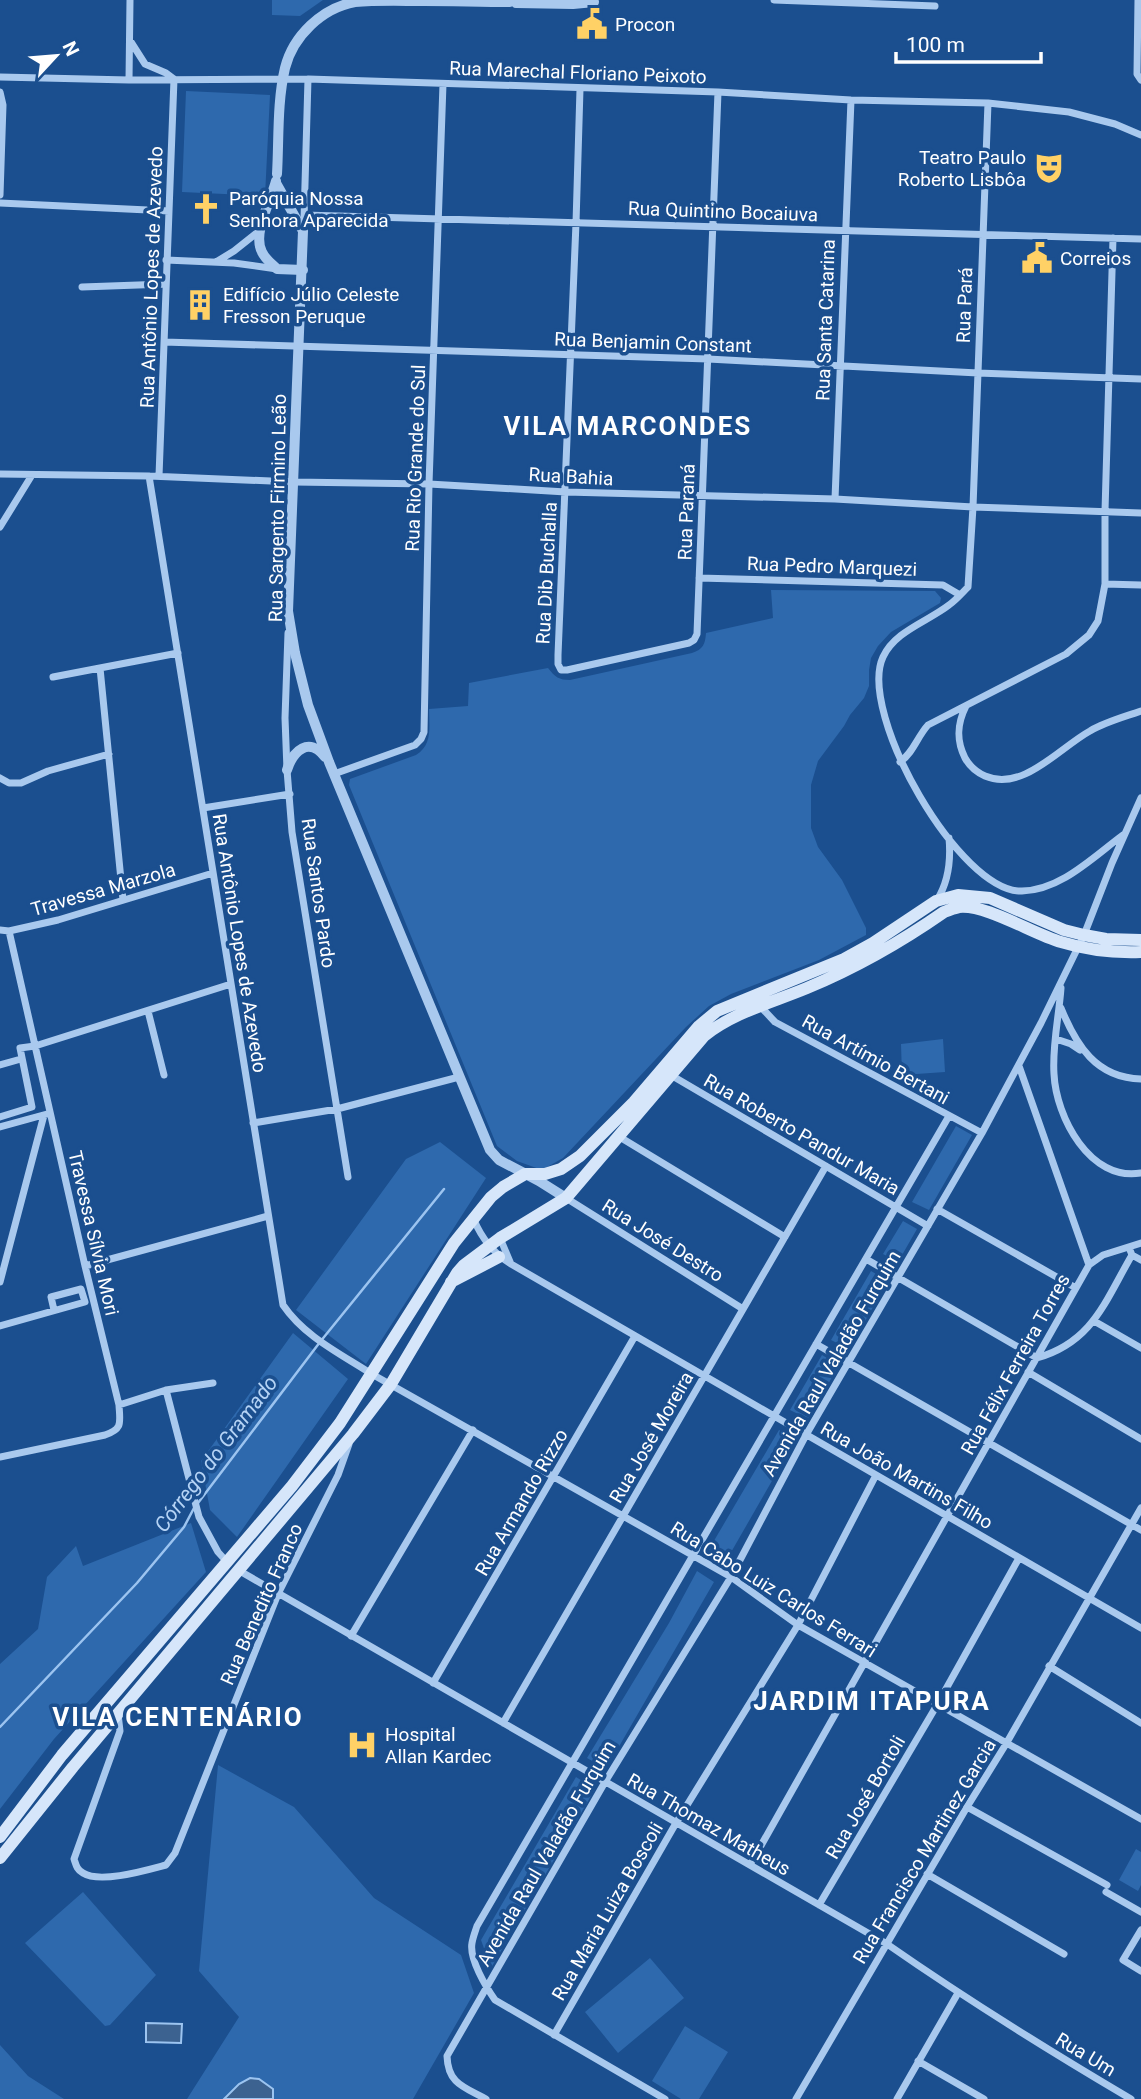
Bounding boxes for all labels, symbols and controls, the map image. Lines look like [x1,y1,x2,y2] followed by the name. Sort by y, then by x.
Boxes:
[575,7,609,41] public building icon: Procon
[615,13,675,36] place label: Procon
[21,21,91,91] north arrow
[896,21,1041,65] scale bar
[906,33,965,57] text: 100 m
[58,38,84,60] text: N
[449,57,707,88] street label: Rua Marechal Floriano Peixoto
[135,146,168,408] street label: Rua Antônio Lopes de Azevedo
[898,146,1026,191] place label: Teatro Paulo Roberto Lisbôa
[1032,151,1066,185] theatre icon: Teatro Paulo Roberto Lisbôa
[229,187,389,232] place label: Paróquia Nossa Senhora Aparecida
[189,192,223,226] church icon: Paróquia Nossa Senhora Aparecida
[628,197,818,226] street label: Rua Quintino Bocaiuva
[811,239,840,401] street label: Rua Santa Catarina
[1020,241,1054,275] public building icon: Correios
[1060,247,1131,270] place label: Correios
[952,267,977,343] street label: Rua Pará
[223,283,399,328] place label: Edifício Júlio Celeste Fresson Peruque
[183,288,217,322] building icon: Edifício Júlio Celeste Fresson Peruque
[554,328,752,357] street label: Rua Benjamin Constant
[401,364,430,552] street label: Rua Rio Grande do Sul
[264,394,291,622] street label: Rua Sargento Firmino Leão
[504,411,752,441] district label: VILA MARCONDES
[528,463,614,490] street label: Rua Bahia
[673,463,700,561] street label: Rua Paraná
[531,501,562,645] street label: Rua Dib Buchalla
[746,552,917,581] street label: Rua Pedro Marquezi
[208,812,271,1074] street label: Rua Antônio Lopes de Azevedo
[297,817,340,969] street label: Rua Santos Pardo
[28,858,178,921] street label: Travessa Marzola
[798,1009,953,1109] street label: Rua Artímio Bertani
[700,1069,904,1200] street label: Rua Roberto Pandur Maria
[63,1148,124,1318] street label: Travessa Sílvia Mori
[598,1194,728,1287] street label: Rua José Destro
[757,1246,906,1480] street label: Avenida Raul Valadão Furquim
[956,1270,1075,1459] street label: Rua Félix Ferreira Torres
[604,1367,698,1507] street label: Rua José Moreira
[149,1371,283,1537] water label: Córrego do Gramado
[816,1417,997,1534] street label: Rua João Martins Filho
[470,1425,573,1580] street label: Rua Armando Rizzo
[666,1516,881,1662] street label: Rua Cabo Luiz Carlos Ferrari
[215,1520,307,1689] street label: Rua Benedito Franco
[753,1686,991,1716] district label: JARDIM ITAPURA
[52,1702,304,1732] district label: VILA CENTENÁRIO
[385,1723,491,1768] place label: Hospital Allan Kardec
[345,1728,379,1762] hospital icon: Hospital Allan Kardec
[821,1731,910,1863] street label: Rua José Bortoli
[848,1735,1001,1968] street label: Rua Francisco Martinez Garcia
[472,1736,621,1970] street label: Avenida Raul Valadão Furquim
[623,1768,794,1881] street label: Rua Thomaz Matheus
[547,1818,668,2005] street label: Rua Maria Luiza Boscoli
[1051,2028,1120,2081] street label: Rua Um

